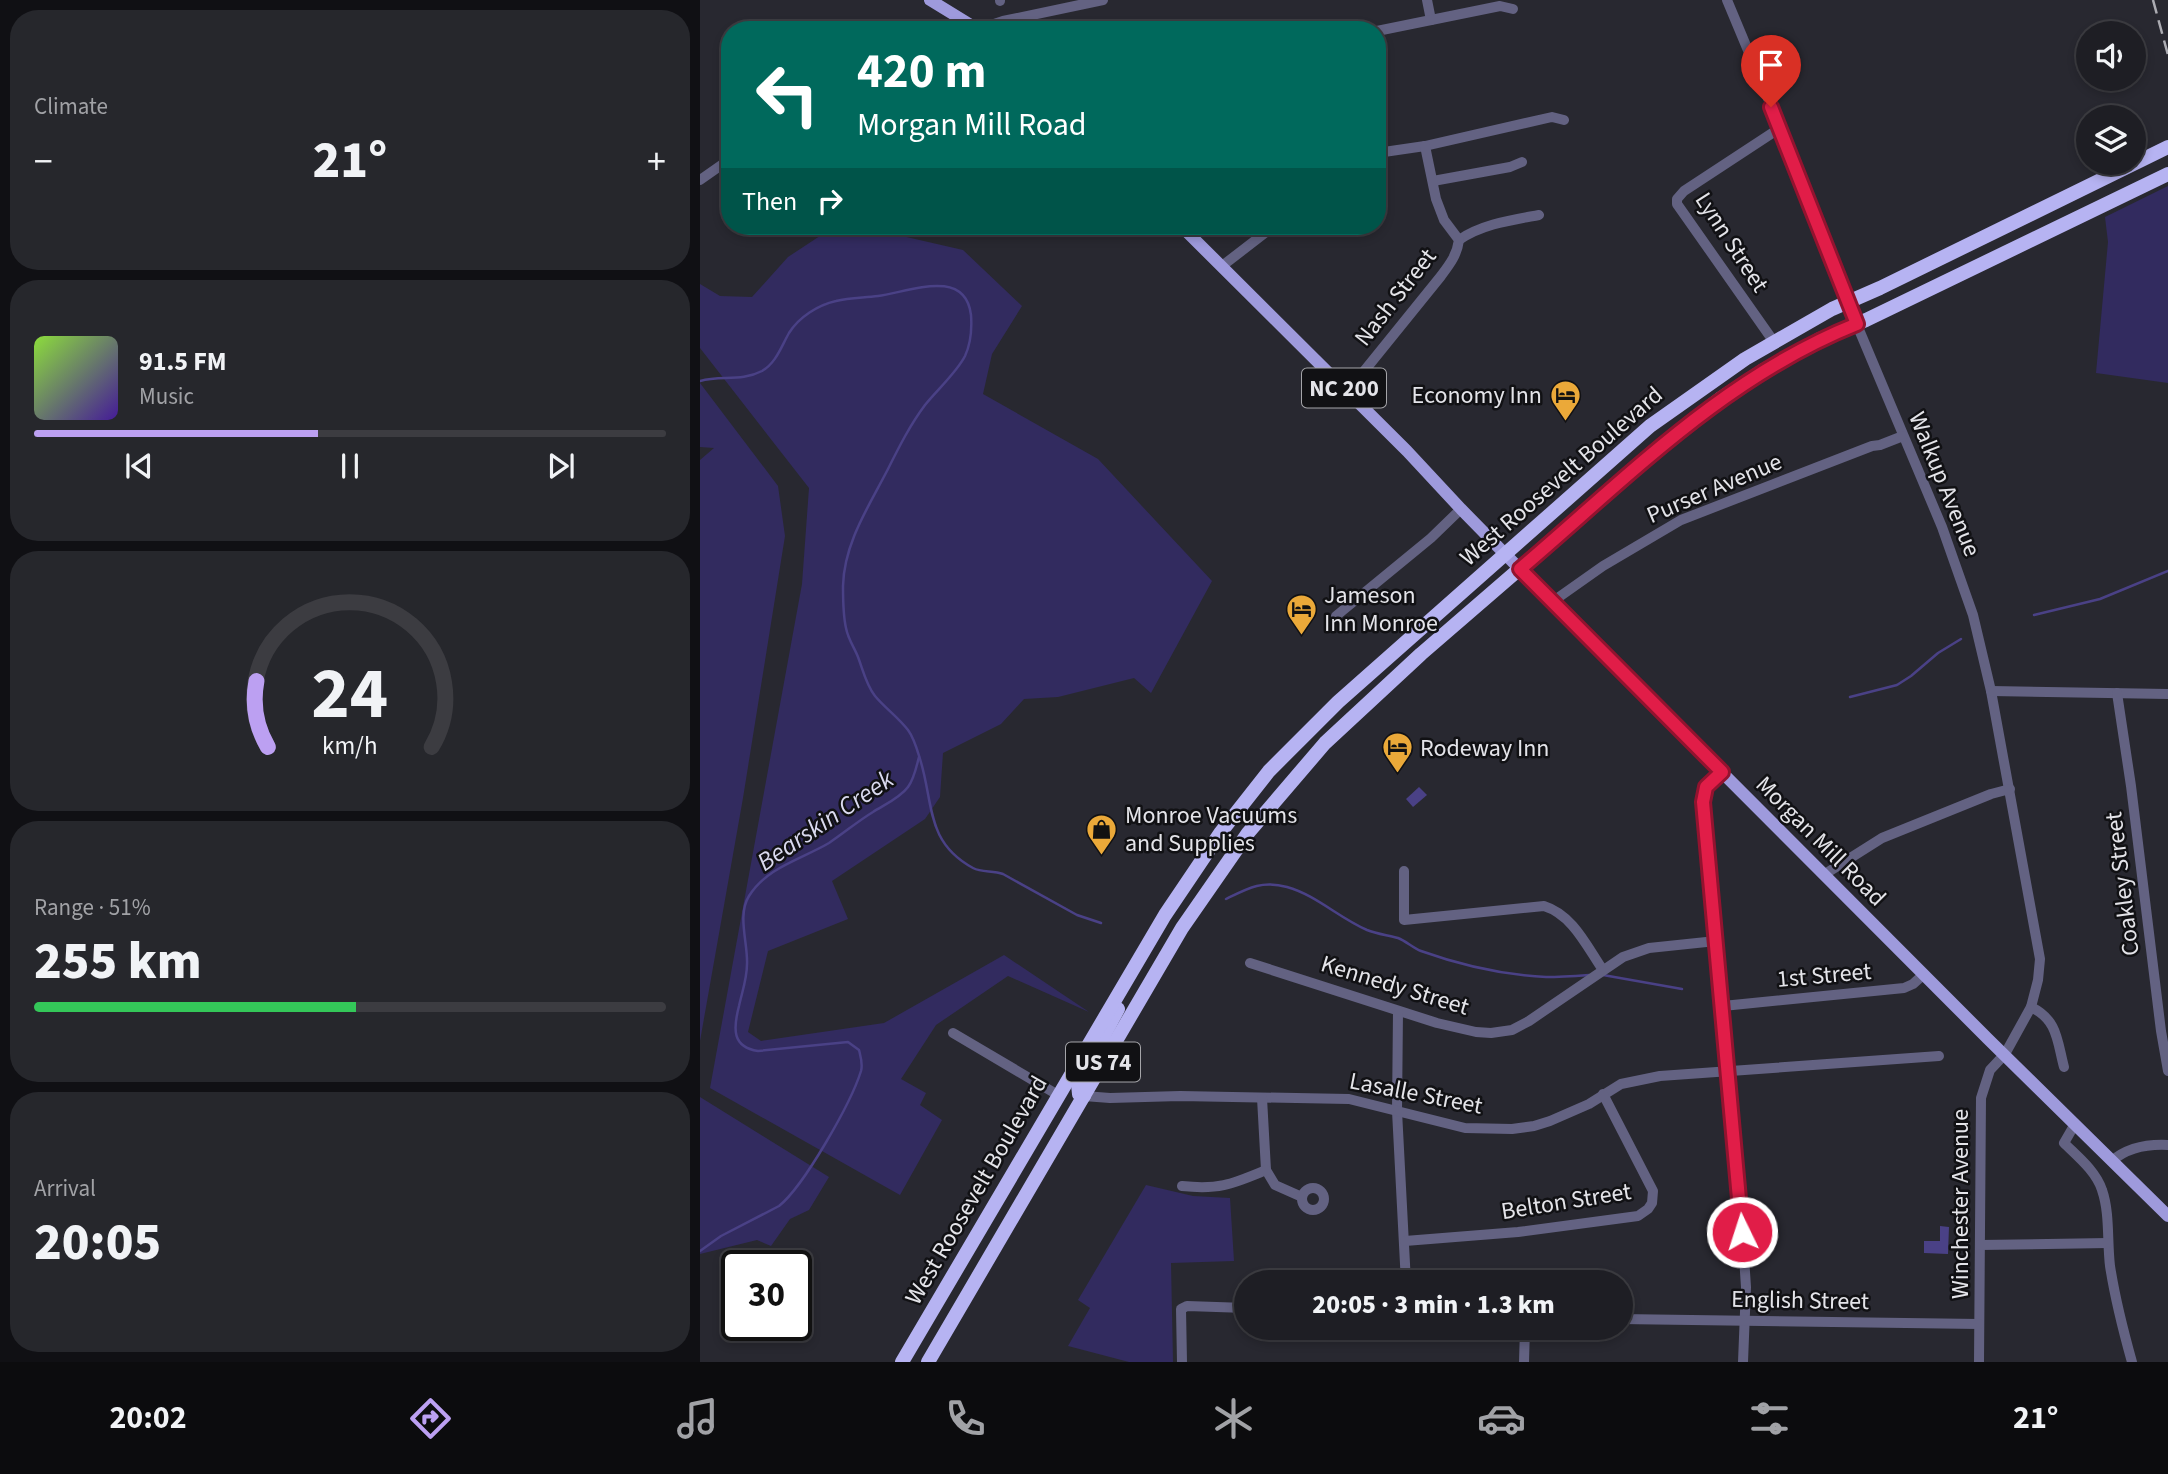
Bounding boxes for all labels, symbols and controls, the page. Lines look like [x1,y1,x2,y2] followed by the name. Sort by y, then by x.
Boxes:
[2076,21,2146,175] map controls
[2076,21,2146,91] button: sound
[1741,35,1801,107] pin
[857,37,986,107] text: 420 m
[1752,46,1790,84] icon: arrive
[742,49,833,140] icon: left
[34,90,108,123] text: Climate
[857,102,1087,148] text: Morgan Mill Road
[2076,105,2146,175] button: layers
[313,124,387,198] text: 21°
[34,135,53,189] text: −
[647,135,666,189] text: +
[811,182,849,220] icon: right
[742,183,797,220] text: Then
[1686,185,1777,299] street label: Lynn Street
[1346,241,1445,354] street label: Nash Street
[139,343,227,380] text: 91.5 FM
[1302,368,1386,408] road number: NC 200
[1412,378,1542,413] place label: Economy Inn
[1452,378,1671,575] street label: West Roosevelt Boulevard
[1548,378,1582,422] hotel icon: Economy Inn
[139,380,194,413] text: Music
[1900,407,1989,562] street label: Walkup Avenue
[1641,444,1787,533] street label: Purser Avenue
[120,447,158,485] icon: previous
[331,447,369,485] icon: pause
[542,447,580,485] icon: next
[1324,578,1438,641] place label: Jameson Inn Monroe
[1284,592,1318,636] hotel icon: Jameson Inn Monroe
[312,642,388,746] text: 24
[322,728,378,764] text: km/h
[1380,731,1414,775] hotel icon: Rodeway Inn
[1420,731,1549,766] place label: Rodeway Inn
[749,761,902,880] water label: Bearskin Creek
[1747,768,1894,915] street label: Morgan Mill Road
[1125,798,1297,861] place label: Monroe Vacuums and Supplies
[2096,810,2149,958] street label: Coakley Street
[1085,812,1119,856] shop icon: Monroe Vacuums and Supplies
[34,891,151,924] text: Range · 51%
[34,925,202,999] text: 255 km
[1316,946,1473,1025] street label: Kennedy Street
[1775,954,1873,997] street label: 1st Street
[1066,1042,1140,1082] road number: US 74
[1346,1063,1485,1124] street label: Lasalle Street
[896,1069,1056,1311] street label: West Roosevelt Boulevard
[1943,1109,1978,1299] street label: Winchester Avenue
[34,1172,96,1205] text: Arrival
[1499,1174,1634,1229] street label: Belton Street
[1705,1195,1779,1269] position arrow
[34,1206,161,1280] text: 20:05
[721,1250,812,1341] speed limit sign: 30
[1731,1282,1869,1319] street label: English Street
[1312,1286,1555,1323] text: 20:05 · 3 min · 1.3 km
[406,1394,455,1443] icon: directions
[673,1394,722,1443] icon: music
[941,1394,990,1443] icon: phone
[1209,1394,1258,1443] icon: climate
[1477,1394,1526,1443] icon: car
[1745,1394,1794,1443] icon: filters
[109,1395,187,1441] text: 20:02
[2013,1395,2058,1441] text: 21°

